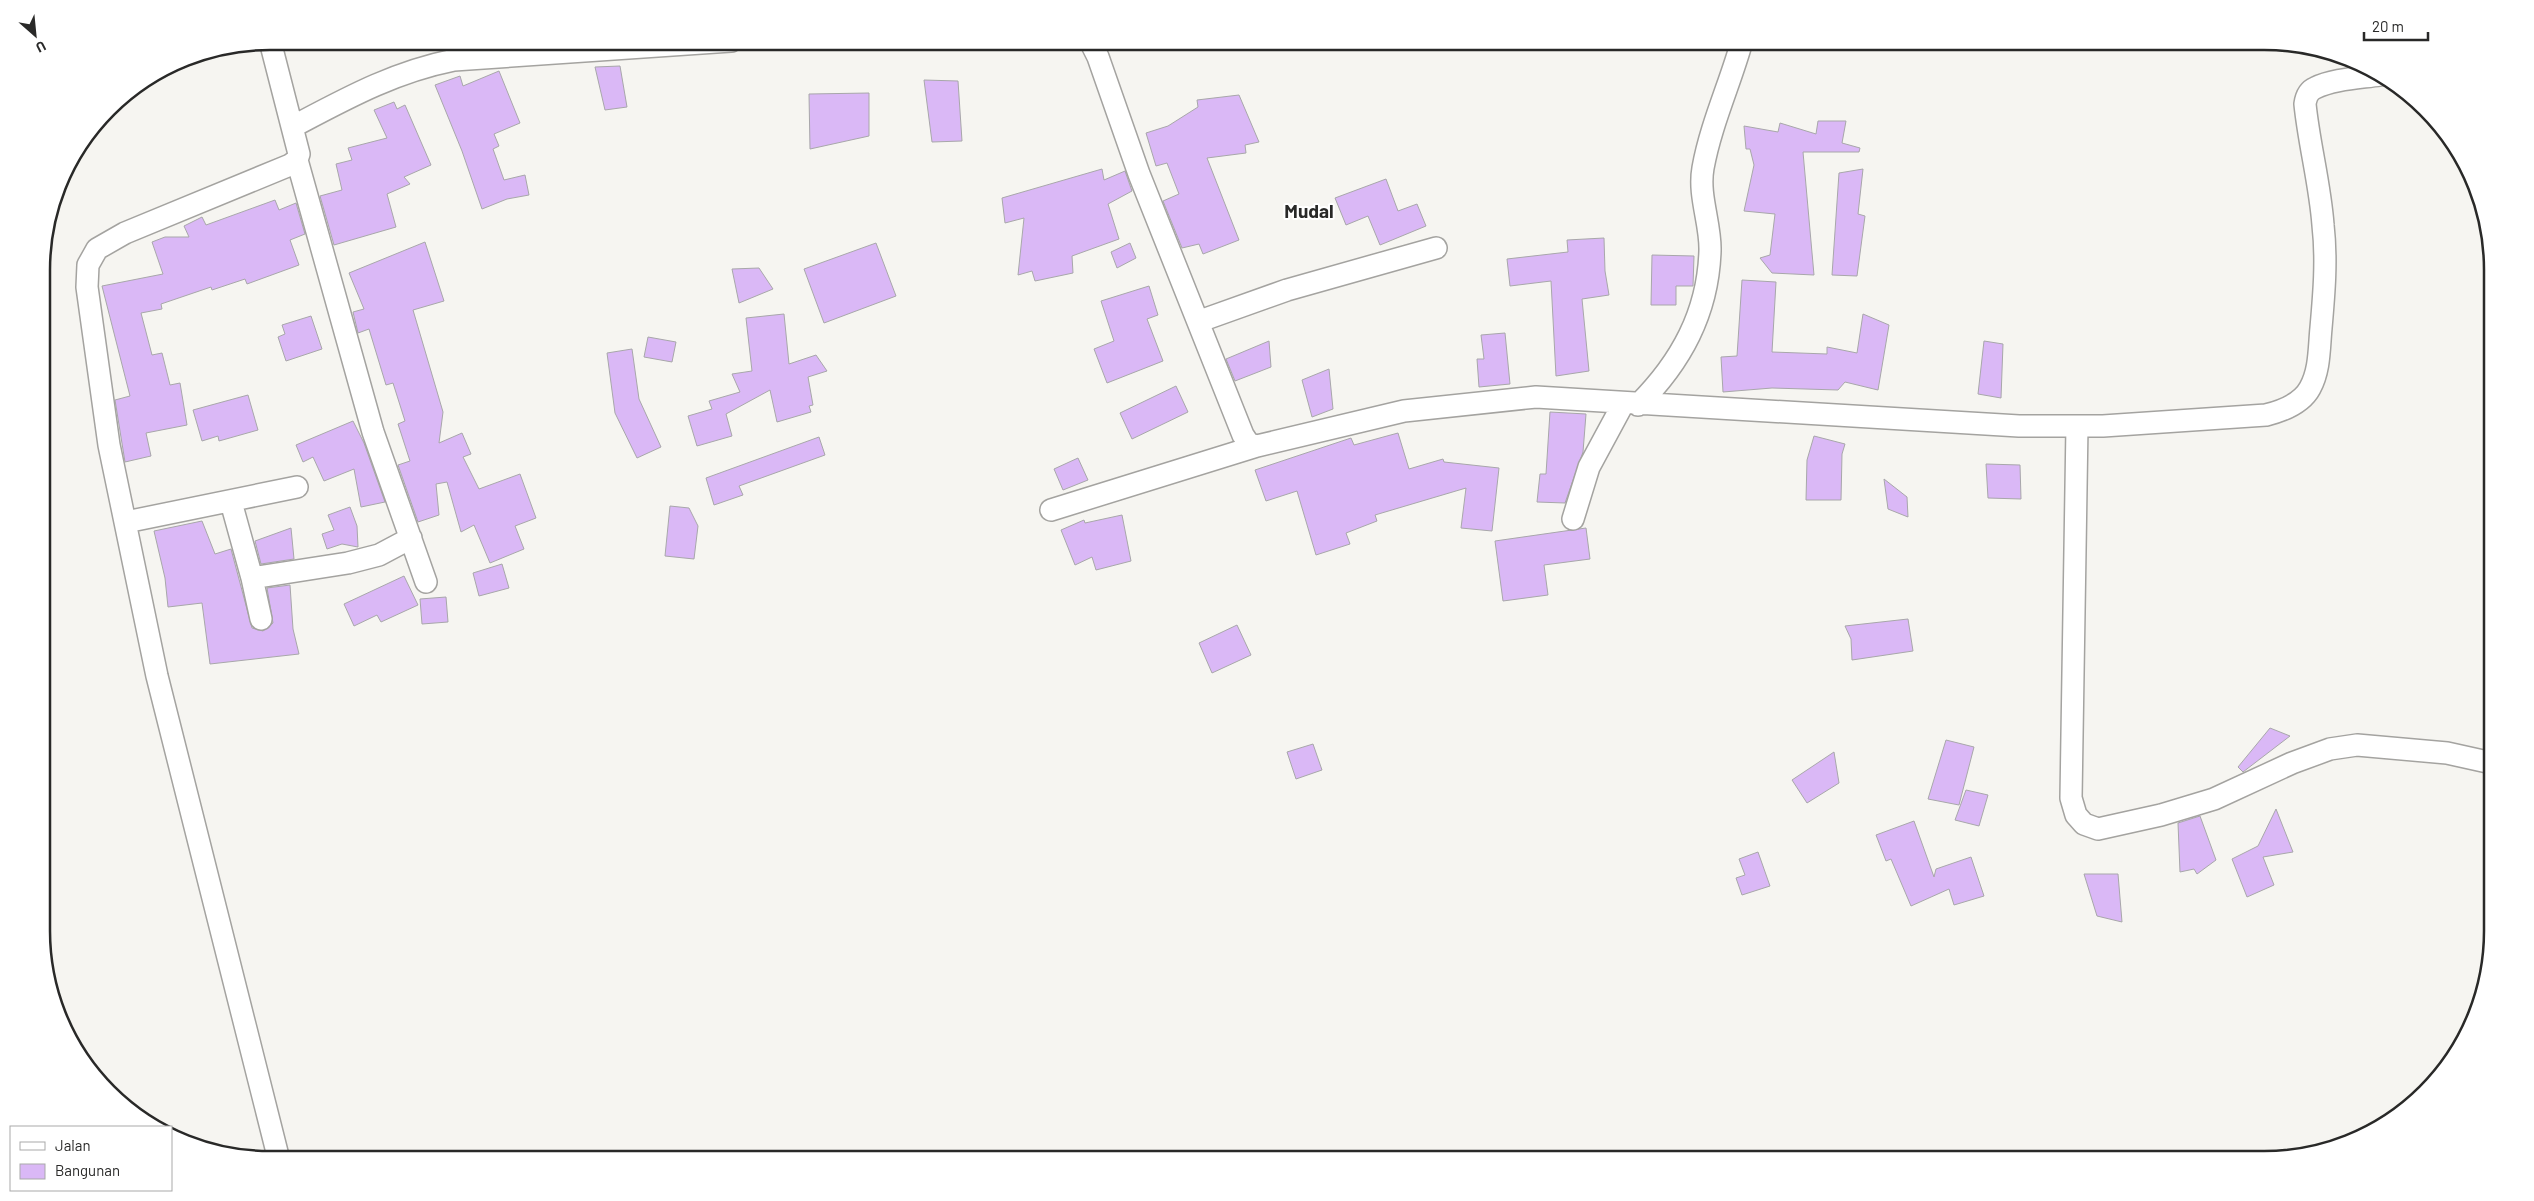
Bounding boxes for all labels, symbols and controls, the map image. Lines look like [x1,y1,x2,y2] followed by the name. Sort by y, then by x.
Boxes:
[10,10,60,60] north arrow
[2364,10,2428,42] scale bar
[2372,17,2404,35] text: 20 m
[33,37,49,57] text: U
[1284,199,1334,222] district label: Mudal
[10,1126,172,1191] legend
[55,1136,91,1154] text: Jalan
[55,1161,120,1179] text: Bangunan

